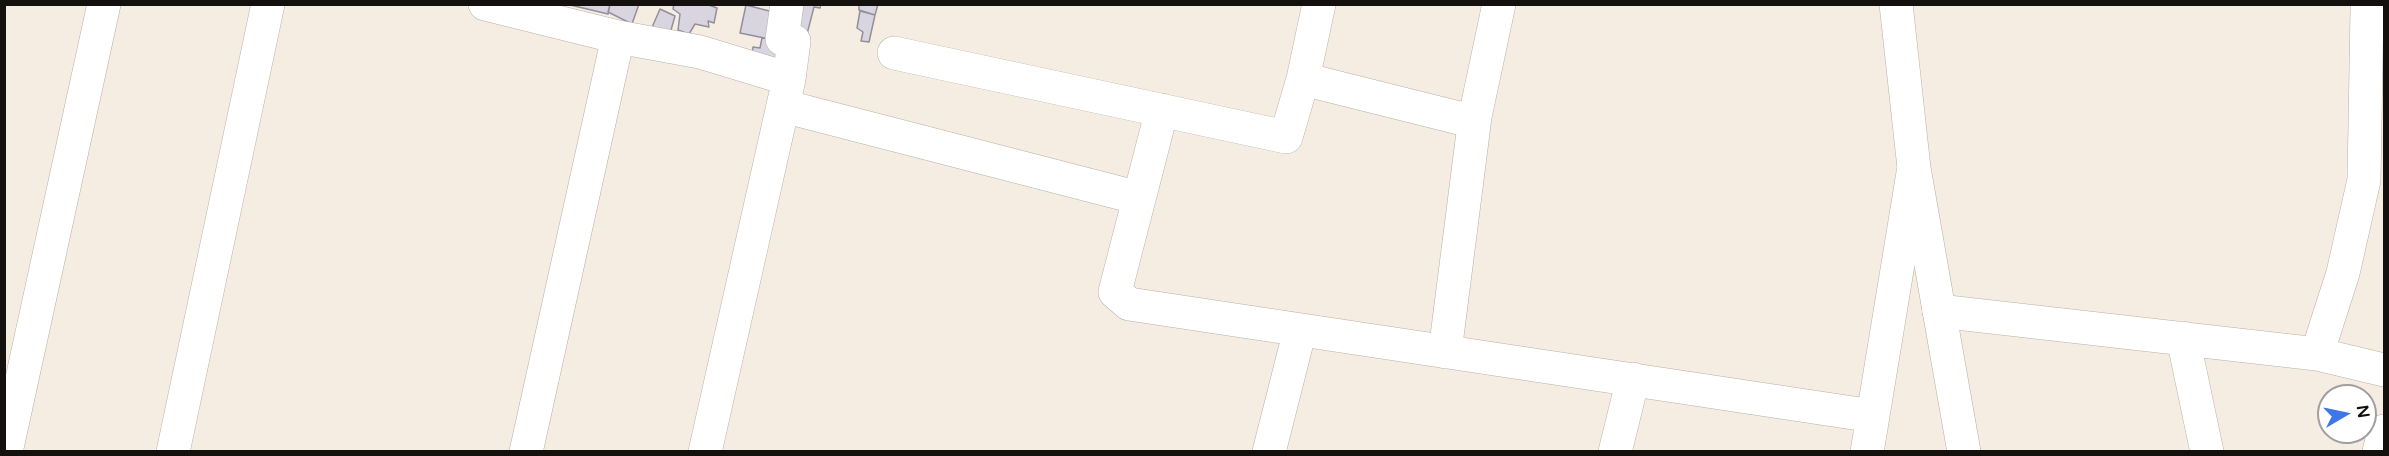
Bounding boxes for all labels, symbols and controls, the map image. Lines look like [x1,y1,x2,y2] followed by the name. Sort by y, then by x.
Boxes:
[2317,384,2377,444] north arrow
[2352,404,2374,419] text: N

